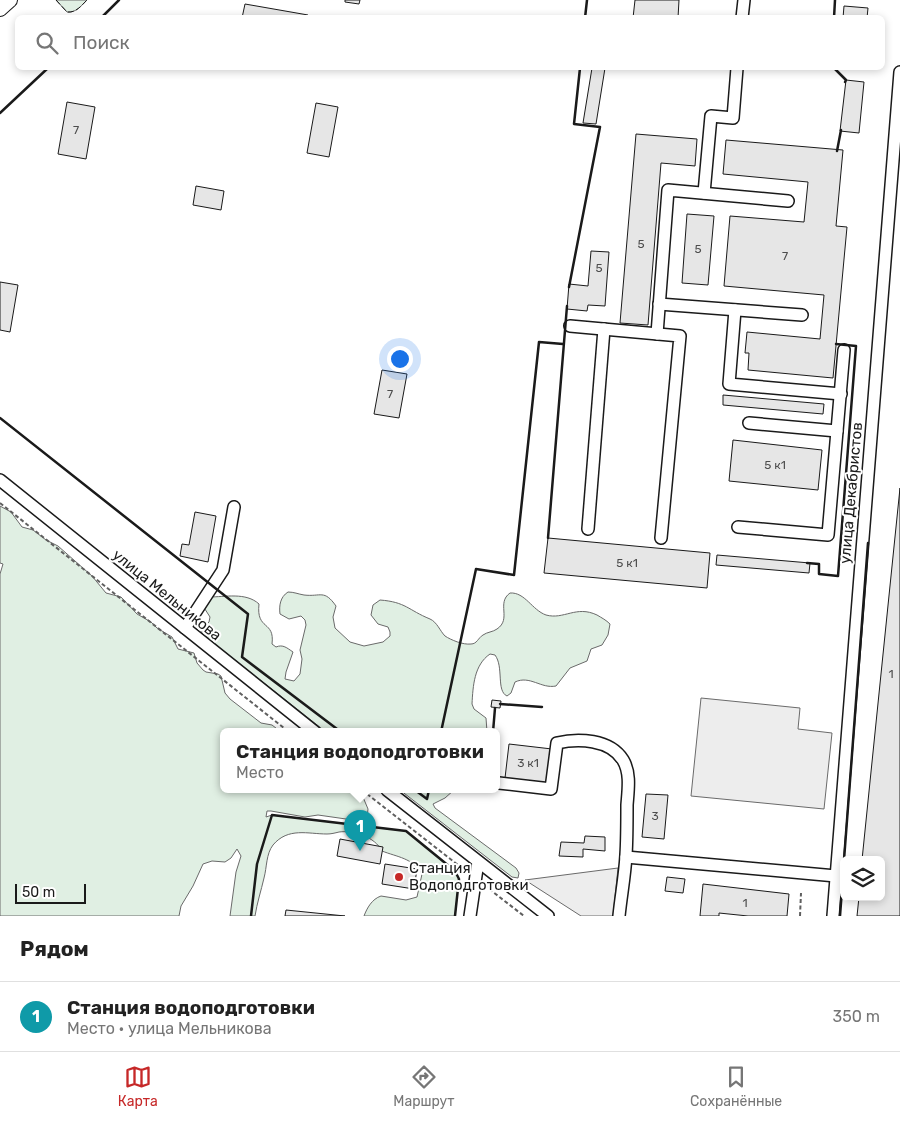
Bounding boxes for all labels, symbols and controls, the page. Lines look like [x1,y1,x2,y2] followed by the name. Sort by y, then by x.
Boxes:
[15,15,885,70] search box
[33,29,61,57] icon: search
[73,31,130,54] text: Поиск
[73,123,79,137] house number: 7
[637,237,645,251] house number: 5
[694,242,702,256] house number: 5
[782,249,788,263] house number: 7
[595,261,603,275] house number: 5
[387,346,413,372] your location
[387,387,393,401] house number: 7
[836,422,866,564] street label: улица Декабристов
[764,458,786,472] house number: 5 к1
[109,546,225,644] street label: улица Мельникова
[616,556,638,570] house number: 5 к1
[888,667,894,681] house number: 1
[220,728,500,793] popup
[236,740,484,763] text: Станция водоподготовки
[517,756,539,770] house number: 3 к1
[236,763,284,782] text: Место
[651,809,659,823] house number: 3
[344,810,376,851] pin: 1
[840,856,885,901] map controls
[840,856,885,901] button: layers
[409,859,529,894] place label: Станция Водоподготовки
[393,871,405,883] marker: Станция Водоподготовки
[15,881,86,904] scale bar
[22,884,55,901] text: 50 m
[742,896,748,910] house number: 1
[20,936,89,961] text: Рядом
[67,996,315,1019] text: Станция водоподготовки
[32,1007,40,1026] text: 1
[833,1007,880,1026] text: 350 m
[67,1019,272,1038] text: Место · улица Мельникова
[118,1063,158,1110] tab: Карта
[393,1063,454,1110] tab: Маршрут
[690,1063,782,1110] tab: Сохранённые

